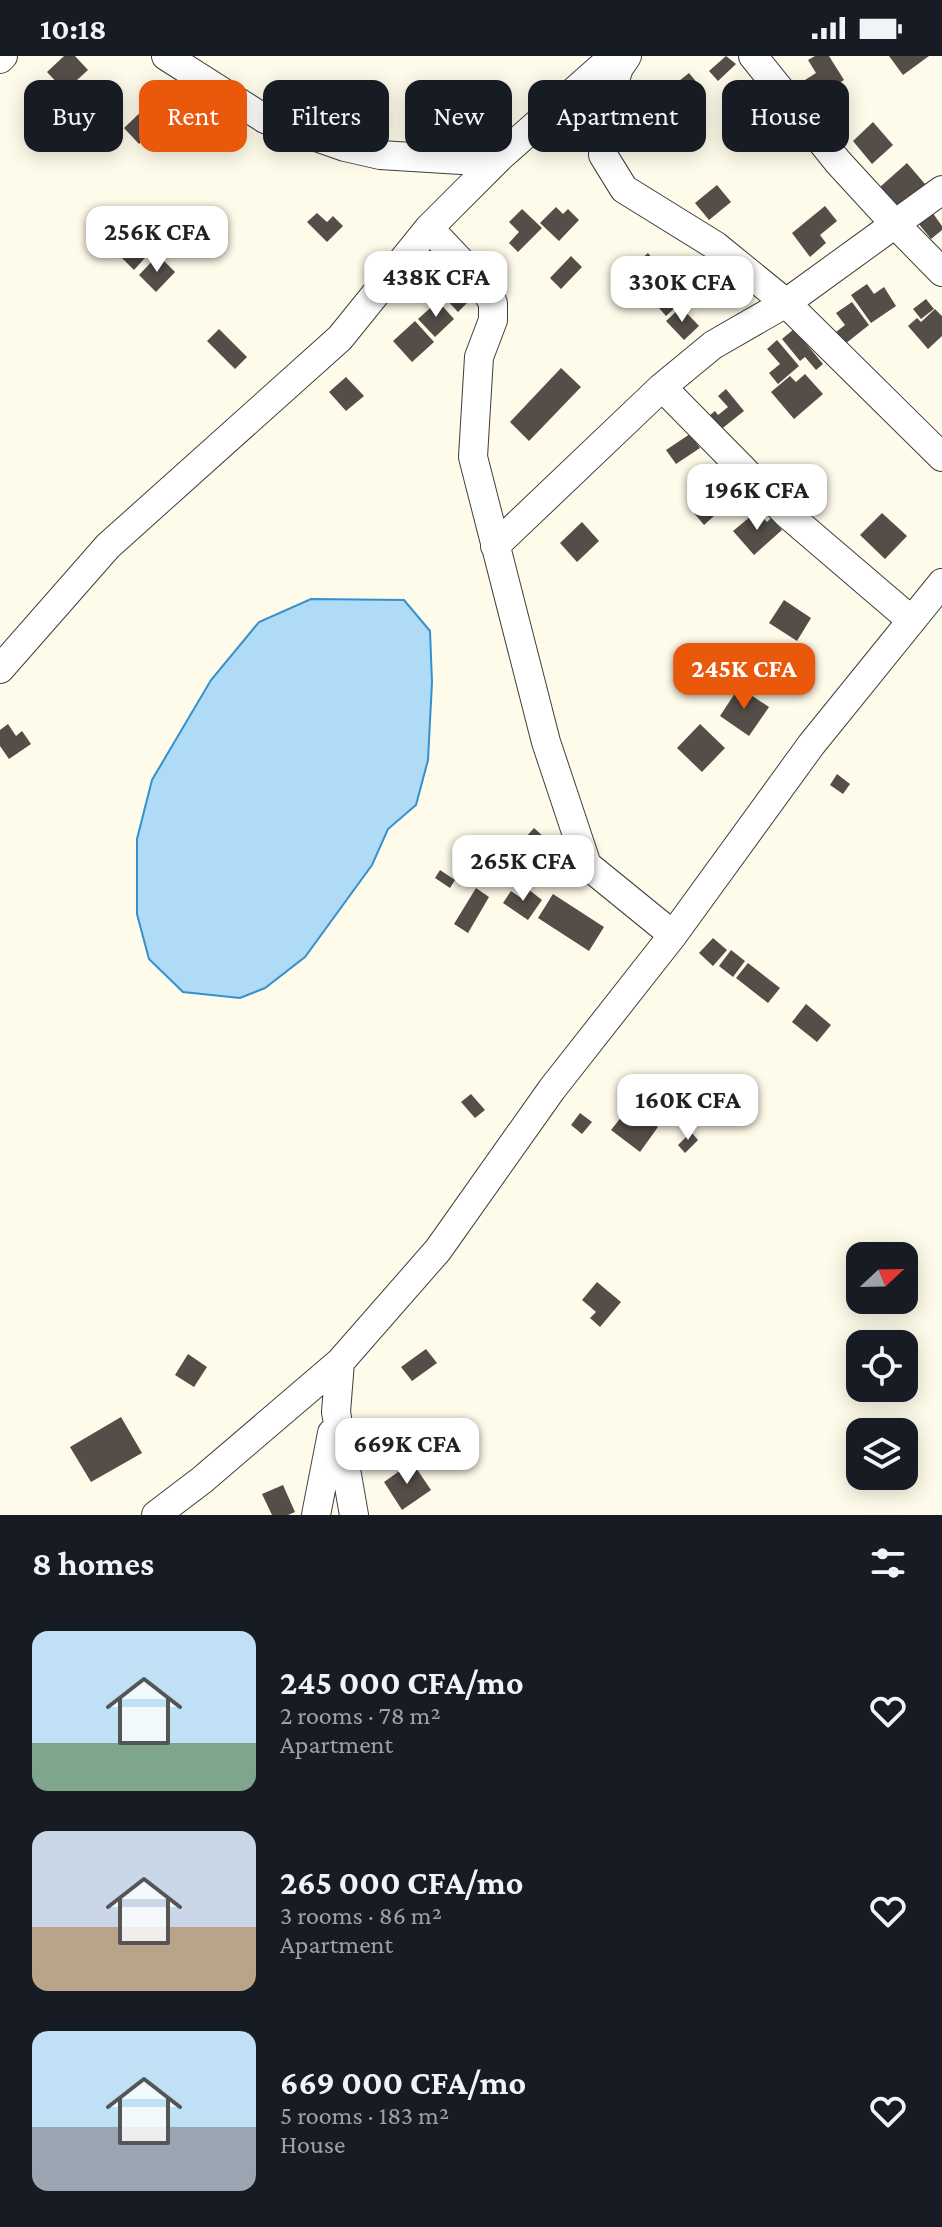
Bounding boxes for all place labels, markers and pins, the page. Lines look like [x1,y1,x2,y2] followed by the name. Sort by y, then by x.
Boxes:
[74,206,240,274] pin: 256K CFA
[353,251,519,319] pin: 438K CFA
[599,256,765,324] pin: 330K CFA
[674,464,840,532] pin: 196K CFA
[661,643,827,711] pin: 245K CFA
[440,835,606,903] pin: 265K CFA
[605,1074,771,1142] pin: 160K CFA
[324,1418,490,1486] pin: 669K CFA

